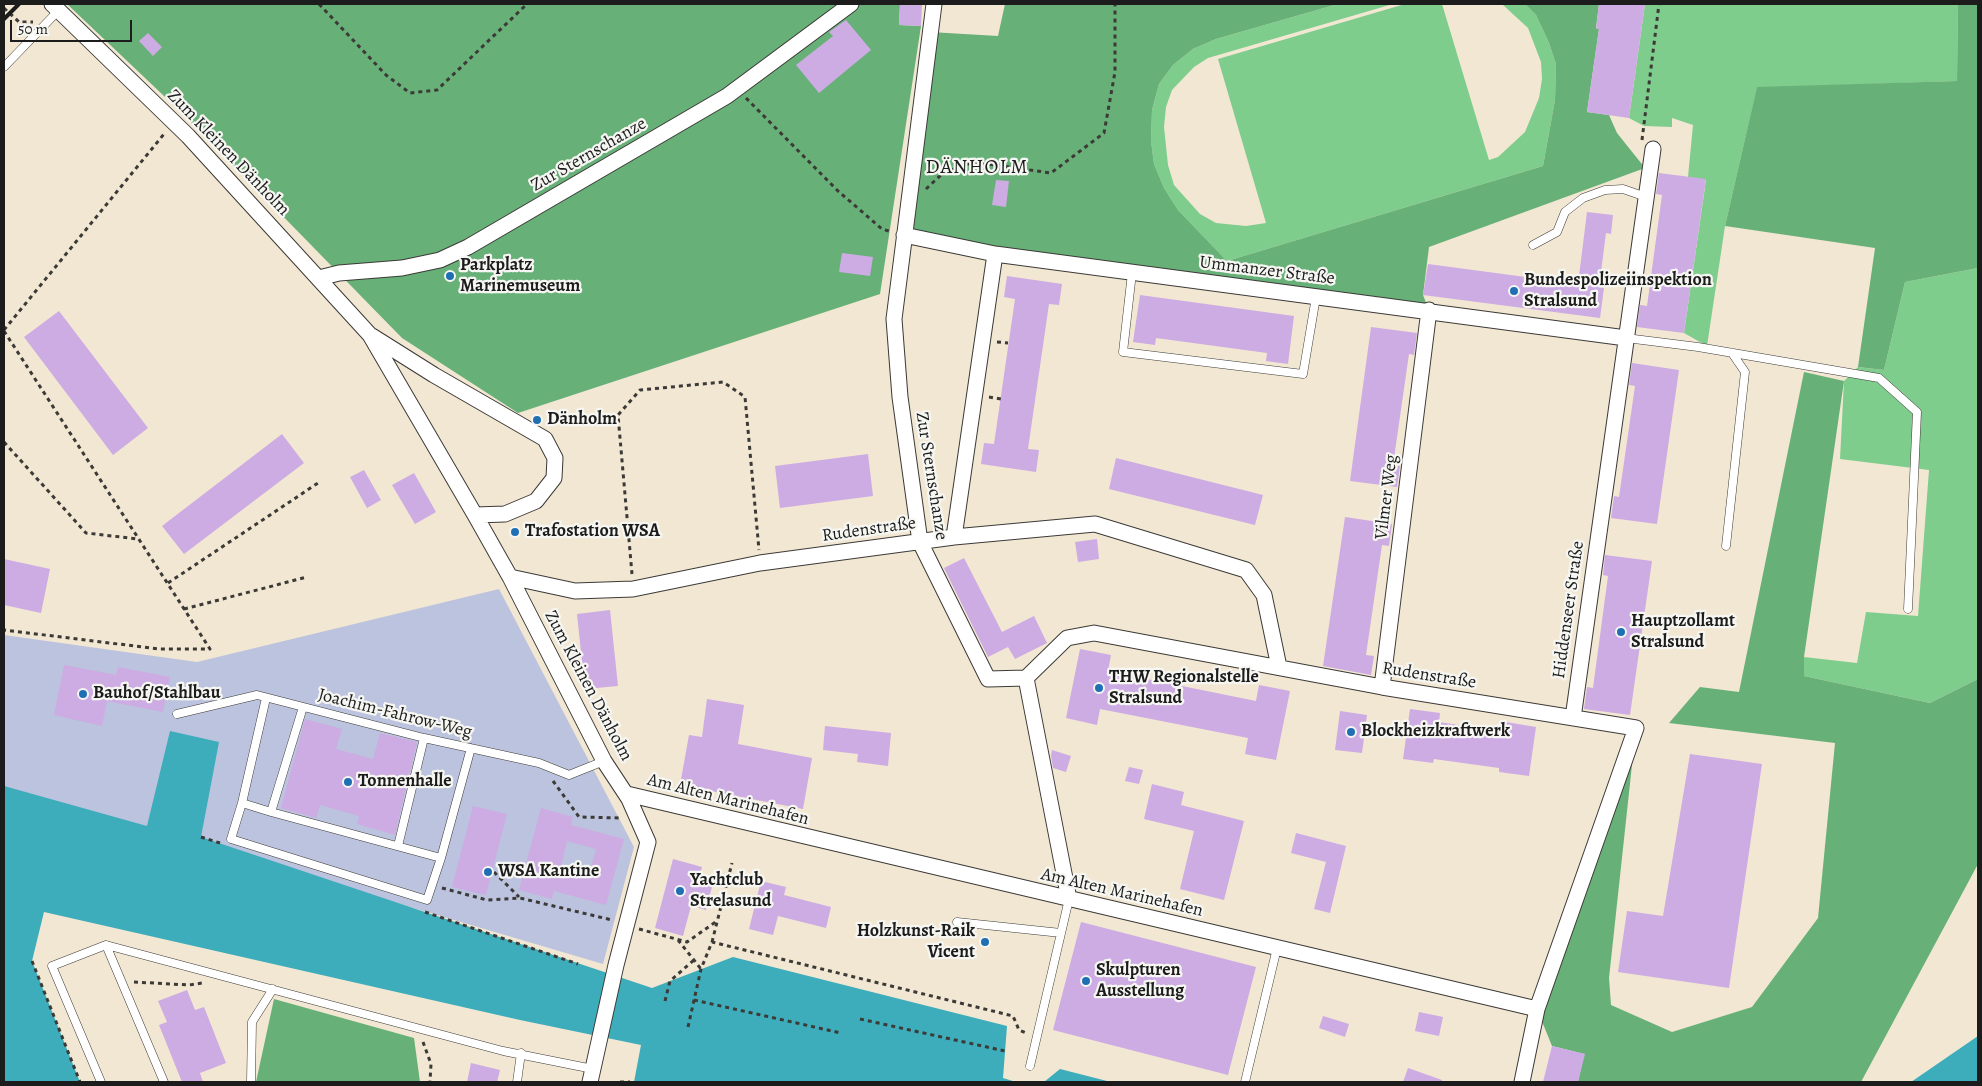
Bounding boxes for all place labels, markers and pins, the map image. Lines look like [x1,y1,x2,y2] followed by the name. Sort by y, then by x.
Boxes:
[460,255,580,298] place label: Parkplatz Marinemuseum
[444,270,456,282] marker: Parkplatz Marinemuseum
[1524,270,1712,312] place label: Bundespolizeiinspektion Stralsund
[1508,285,1520,297] marker: Bundespolizeiinspektion Stralsund
[547,409,617,431] place label: Dänholm
[531,414,543,426] marker: Dänholm
[525,521,660,543] place label: Trafostation WSA
[509,526,521,538] marker: Trafostation WSA
[1631,611,1735,654] place label: Hauptzollamt Stralsund
[1615,626,1627,638] marker: Hauptzollamt Stralsund
[1109,667,1259,710] place label: THW Regionalstelle Stralsund
[1093,682,1105,694] marker: THW Regionalstelle Stralsund
[93,683,221,705] place label: Bauhof/Stahlbau
[77,688,89,700] marker: Bauhof/Stahlbau
[1361,721,1510,743] place label: Blockheizkraftwerk
[1345,726,1357,738] marker: Blockheizkraftwerk
[358,771,452,793] place label: Tonnenhalle
[342,776,354,788] marker: Tonnenhalle
[498,861,599,883] place label: WSA Kantine
[482,866,494,878] marker: WSA Kantine
[690,870,772,912] place label: Yachtclub Strelasund
[674,885,686,897] marker: Yachtclub Strelasund
[857,921,975,964] place label: Holzkunst-Raik Vicent
[979,936,991,948] marker: Holzkunst-Raik Vicent
[1096,960,1184,1002] place label: Skulpturen Ausstellung
[1080,975,1092,987] marker: Skulpturen Ausstellung

